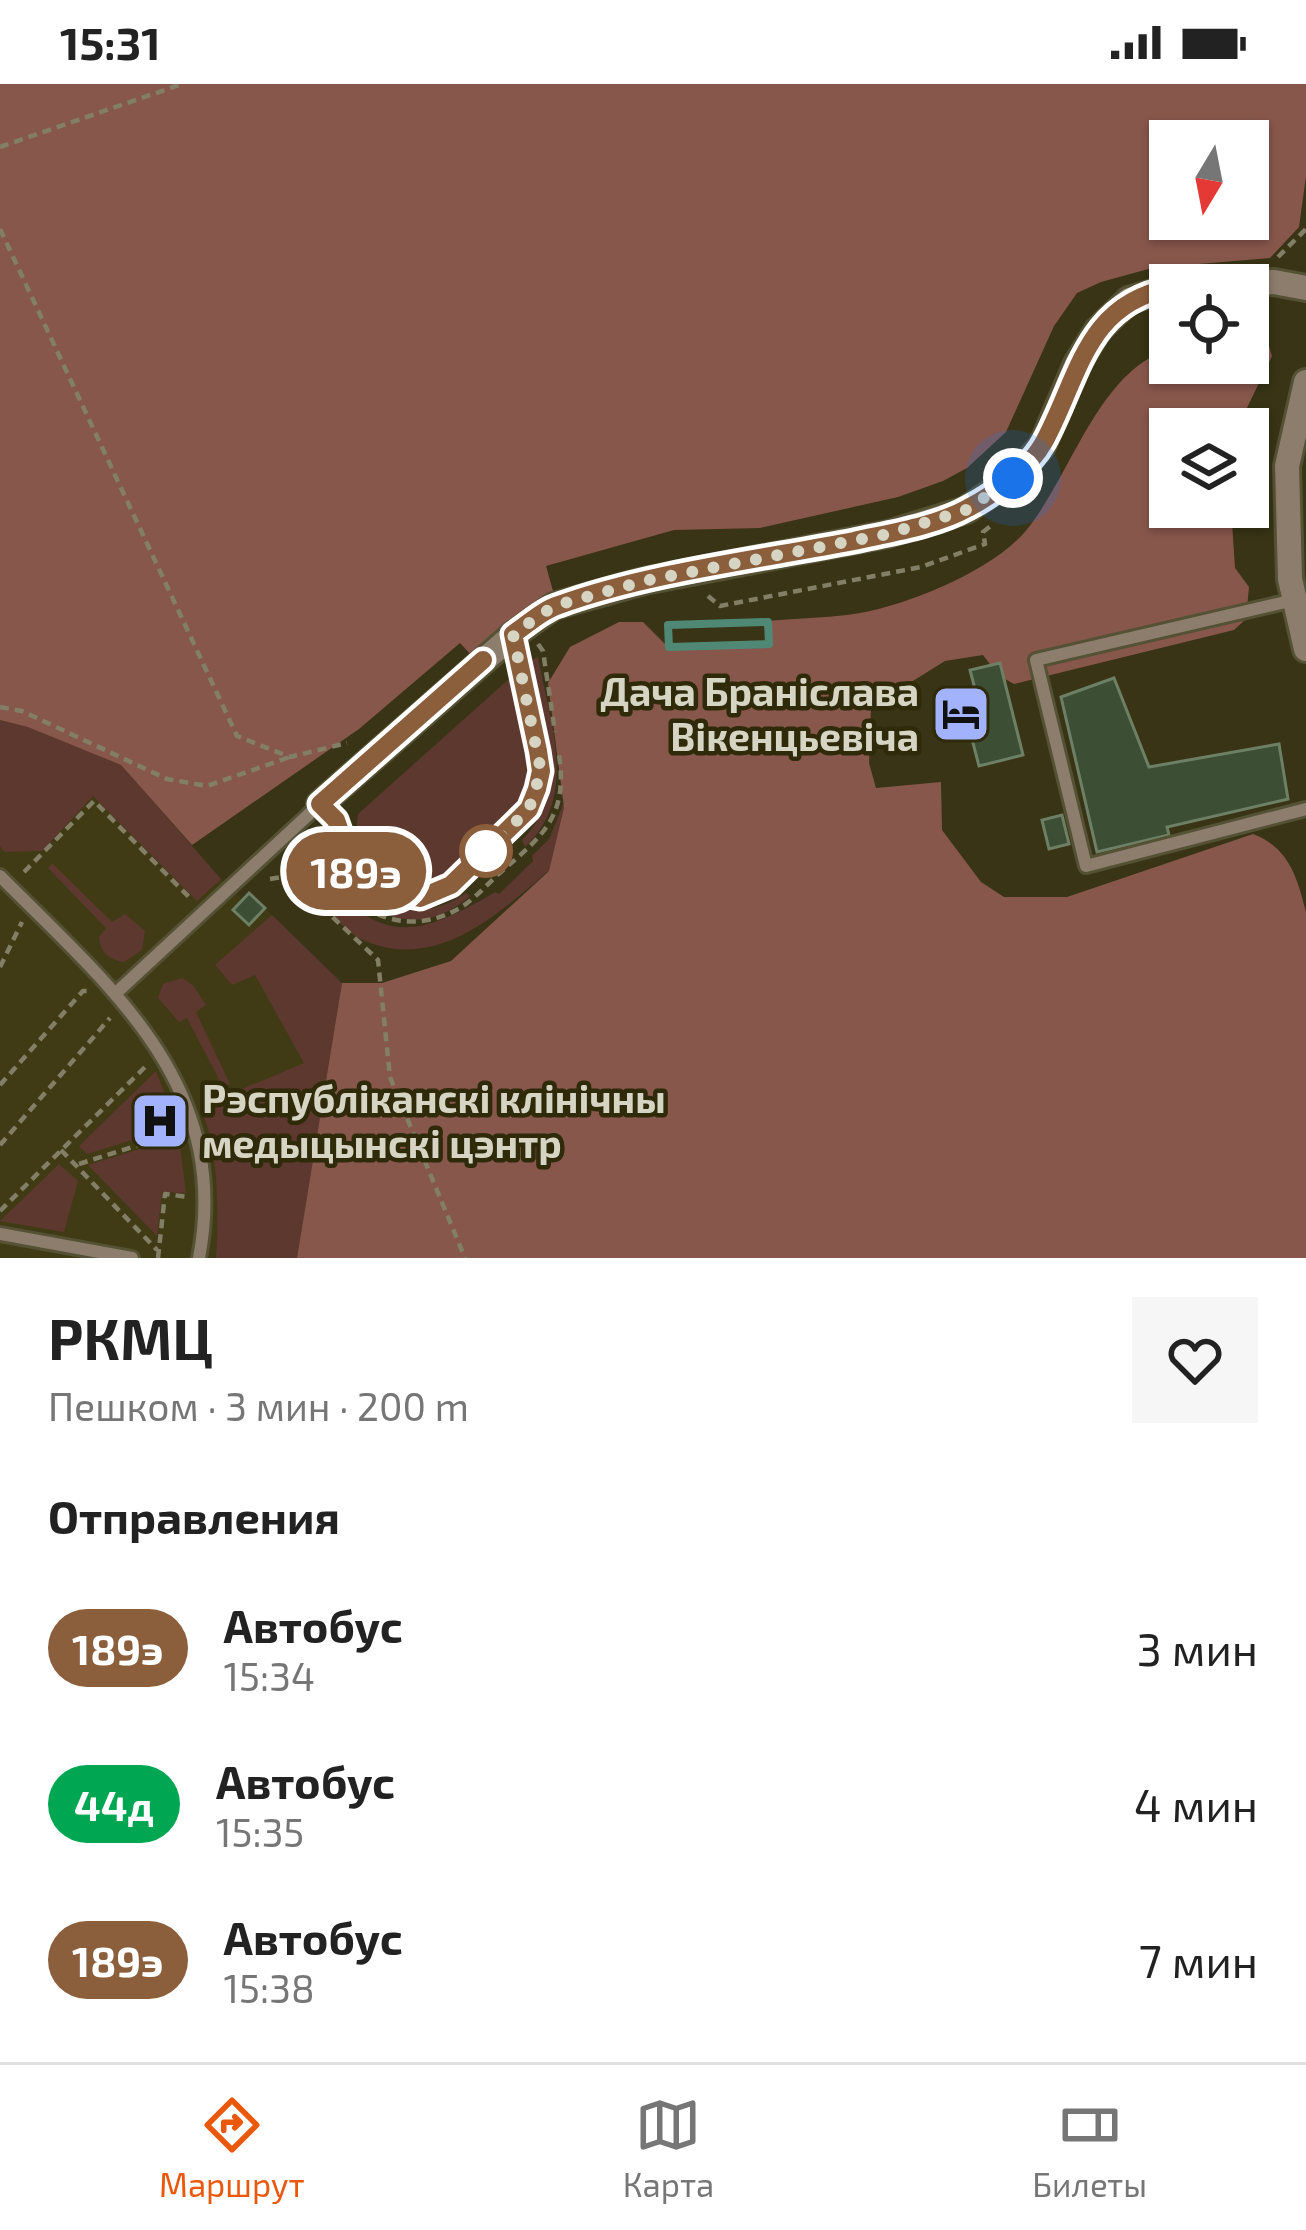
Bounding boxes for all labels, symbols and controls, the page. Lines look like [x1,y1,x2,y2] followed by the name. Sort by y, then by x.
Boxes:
[60,15,161,69] text: 15:31
[1149,120,1269,240] north arrow
[1149,120,1269,528] map controls
[1149,264,1269,384] button: locate
[1149,408,1269,528] button: layers
[983,448,1043,508] your location
[600,667,919,759] place label: Дача Браніслава Вікенцьевіча
[930,683,992,745] hotel icon: Дача Браніслава Вікенцьевіча
[461,826,511,876] unlabelled marker
[272,832,440,910] line badge: 189э
[310,846,402,896] text: 189э
[202,1074,666,1166] place label: Рэспубліканскі клінічны медыцынскі цэнтр
[129,1090,191,1152] hospital icon: Рэспубліканскі клінічны медыцынскі цэнтр
[1132,1297,1258,1423] button: heart
[48,1303,213,1371] text: РКМЦ
[48,1382,469,1429] text: Пешком · 3 мин · 200 m
[48,1489,340,1543] text: Отправления
[224,1598,403,1652] text: Автобус
[1137,1621,1258,1675] text: 3 мин
[72,1623,164,1673] text: 189э
[224,1652,315,1699] text: 15:34
[216,1754,395,1808] text: Автобус
[1134,1777,1258,1831] text: 4 мин
[74,1779,154,1829] text: 44д
[216,1808,304,1855] text: 15:35
[224,1910,403,1964] text: Автобус
[1139,1933,1258,1987] text: 7 мин
[72,1935,164,1985] text: 189э
[224,1964,315,2011] text: 15:38
[159,2092,305,2204] tab: Маршрут
[623,2092,714,2204] tab: Карта
[1032,2092,1147,2204] tab: Билеты

